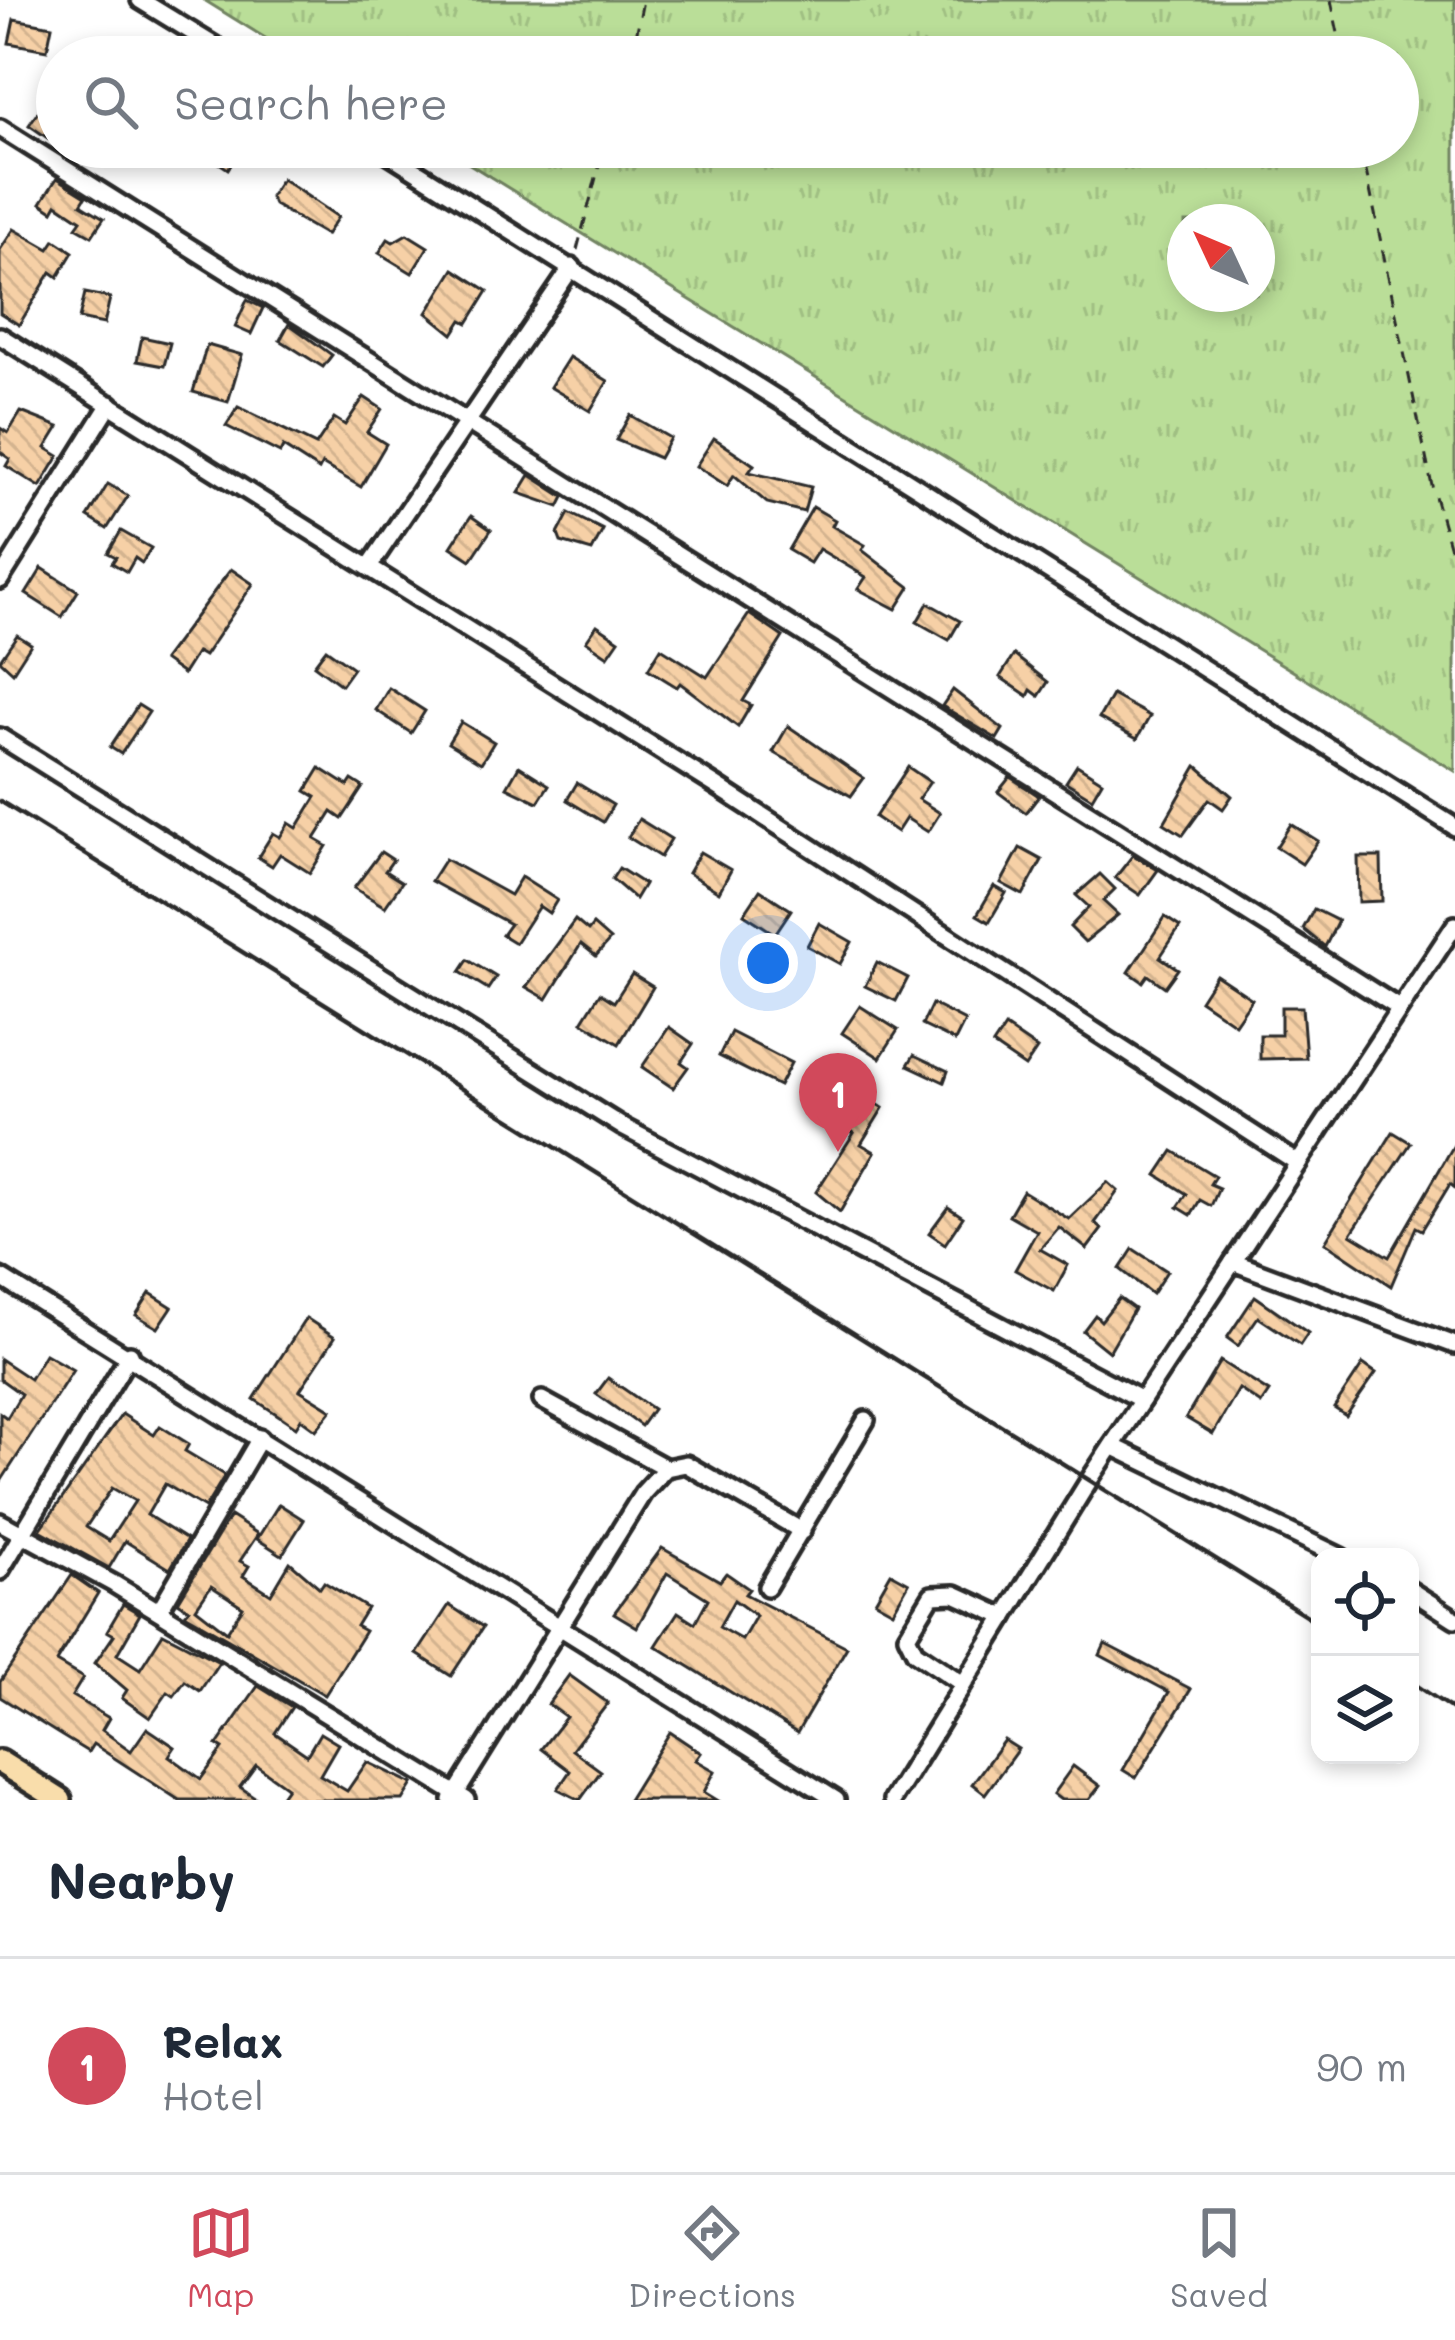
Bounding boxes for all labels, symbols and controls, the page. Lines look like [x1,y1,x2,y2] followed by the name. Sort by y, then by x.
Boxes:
[36,36,1419,168] search box
[78,69,144,135] icon: search
[174,73,448,131] text: Search here
[1167,204,1275,312] north arrow
[738,933,798,993] your location
[799,1053,877,1152] pin: 1
[1311,1548,1419,1764] map controls
[1311,1548,1419,1656] button: locate
[1311,1656,1419,1764] button: layers
[48,1845,235,1912] text: Nearby
[162,2011,283,2069] text: Relax
[78,2040,96,2091] text: 1
[1316,2040,1407,2091] text: 90 m
[162,2069,264,2120] text: Hotel
[187,2200,254,2315] tab: Map
[628,2200,796,2315] tab: Directions
[1170,2200,1268,2315] tab: Saved

